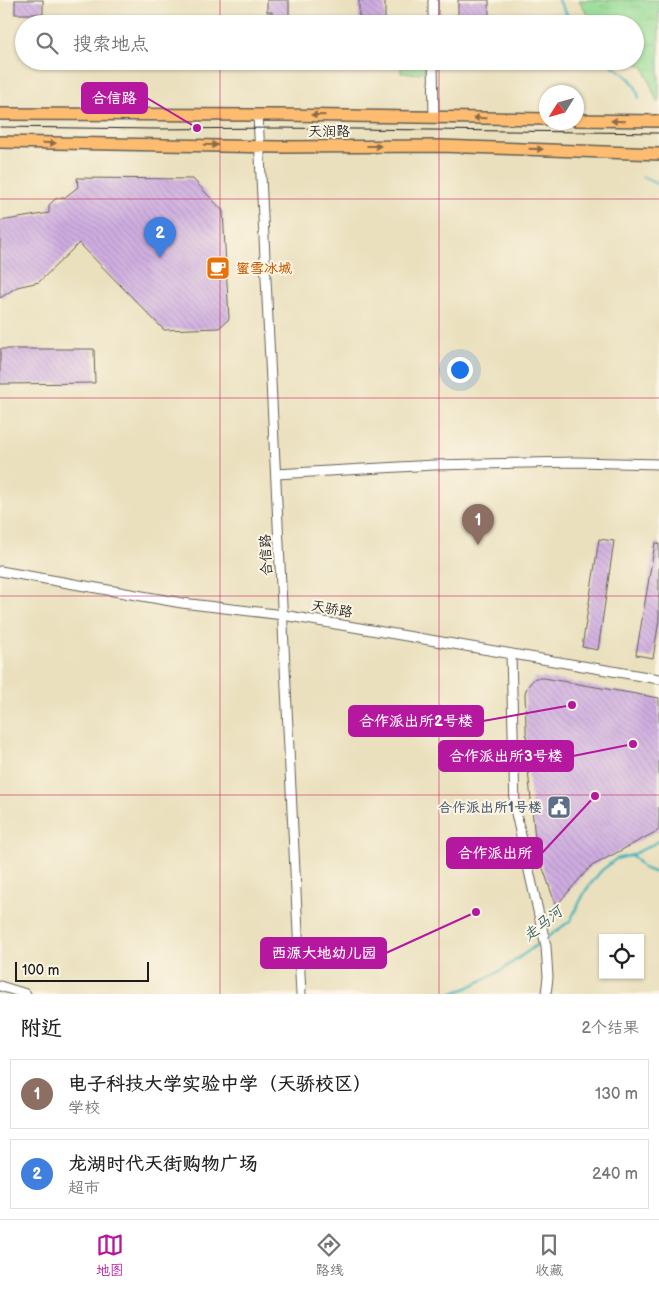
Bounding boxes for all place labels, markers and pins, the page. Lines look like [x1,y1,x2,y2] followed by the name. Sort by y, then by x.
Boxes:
[82,83,147,113] callout: 合信路
[144,217,176,258] pin: 2
[205,255,231,281] cafe icon: 蜜雪冰城
[236,260,292,277] place label: 蜜雪冰城
[462,504,494,545] pin: 1
[349,706,483,736] callout: 合作派出所2号楼
[439,741,573,771] callout: 合作派出所3号楼
[546,794,572,820] public building icon: 合作派出所1号楼
[438,799,542,816] place label: 合作派出所1号楼
[447,838,542,868] callout: 合作派出所
[261,938,386,968] callout: 西源大地幼儿园

